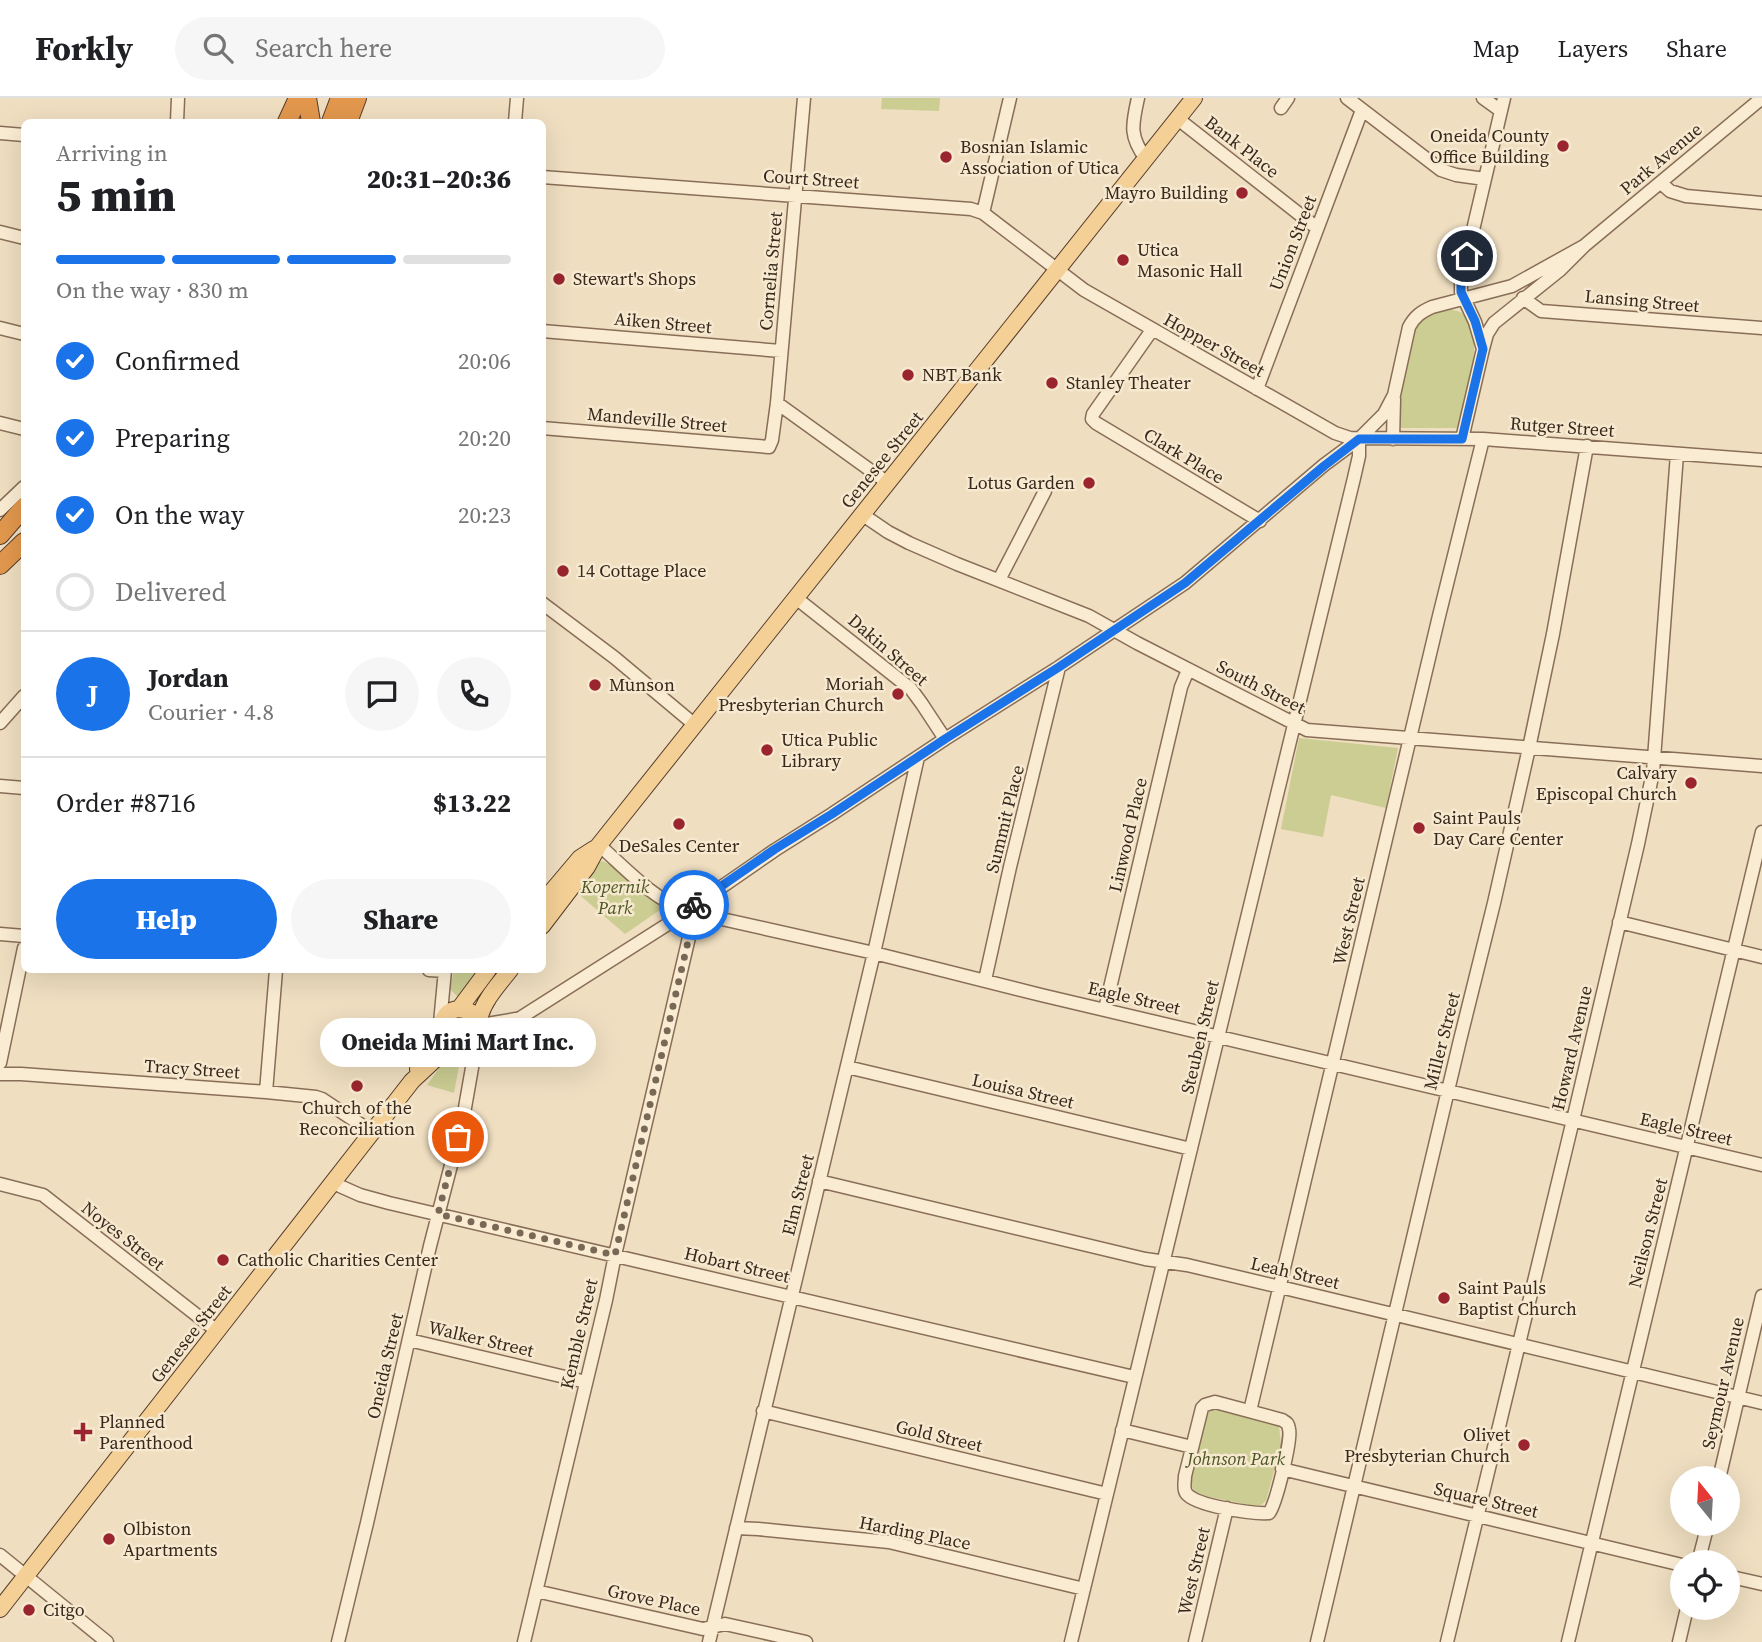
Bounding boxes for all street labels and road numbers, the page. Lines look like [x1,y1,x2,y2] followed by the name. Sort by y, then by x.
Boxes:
[1200,110,1285,184] street label: Bank Place
[1614,117,1707,200] street label: Park Avenue
[762,163,860,194] street label: Court Street
[1263,191,1322,294] street label: Union Street
[753,210,788,332] street label: Cornelia Street
[1584,283,1700,318] street label: Lansing Street
[613,306,713,339] street label: Aiken Street
[1159,307,1269,383] street label: Hopper Street
[586,401,728,438] street label: Mandeville Street
[835,406,929,514] street label: Genesee Street
[1509,410,1615,443] street label: Rutger Street
[1139,422,1229,489] street label: Clark Place
[843,608,934,692] street label: Dakin Street
[1212,653,1310,720] street label: South Street
[979,762,1030,875] street label: Summit Place
[1102,775,1153,895] street label: Linwood Place
[1326,874,1371,967] street label: West Street
[1085,975,1183,1020] street label: Eagle Street
[1174,978,1225,1096] street label: Steuben Street
[1545,983,1598,1113] street label: Howard Avenue
[1417,989,1466,1092] street label: Miller Street
[143,1053,241,1084] street label: Tracy Street
[970,1067,1077,1114] street label: Louisa Street
[1637,1106,1735,1151] street label: Eagle Street
[775,1151,820,1238] street label: Elm Street
[1622,1175,1673,1290] street label: Neilson Street
[76,1195,170,1276] street label: Noyes Street
[682,1240,792,1289] street label: Hobart Street
[1248,1250,1342,1295] street label: Leah Street
[554,1276,603,1392] street label: Kemble Street
[144,1279,237,1388] street label: Genesee Street
[360,1310,409,1421] street label: Oneida Street
[426,1314,536,1363] street label: Walker Street
[1695,1314,1750,1451] street label: Seymour Avenue
[893,1413,985,1458] street label: Gold Street
[1432,1475,1541,1524] street label: Square Street
[857,1509,973,1556] street label: Harding Place
[1171,1524,1216,1617] street label: West Street
[605,1577,703,1622] street label: Grove Place

